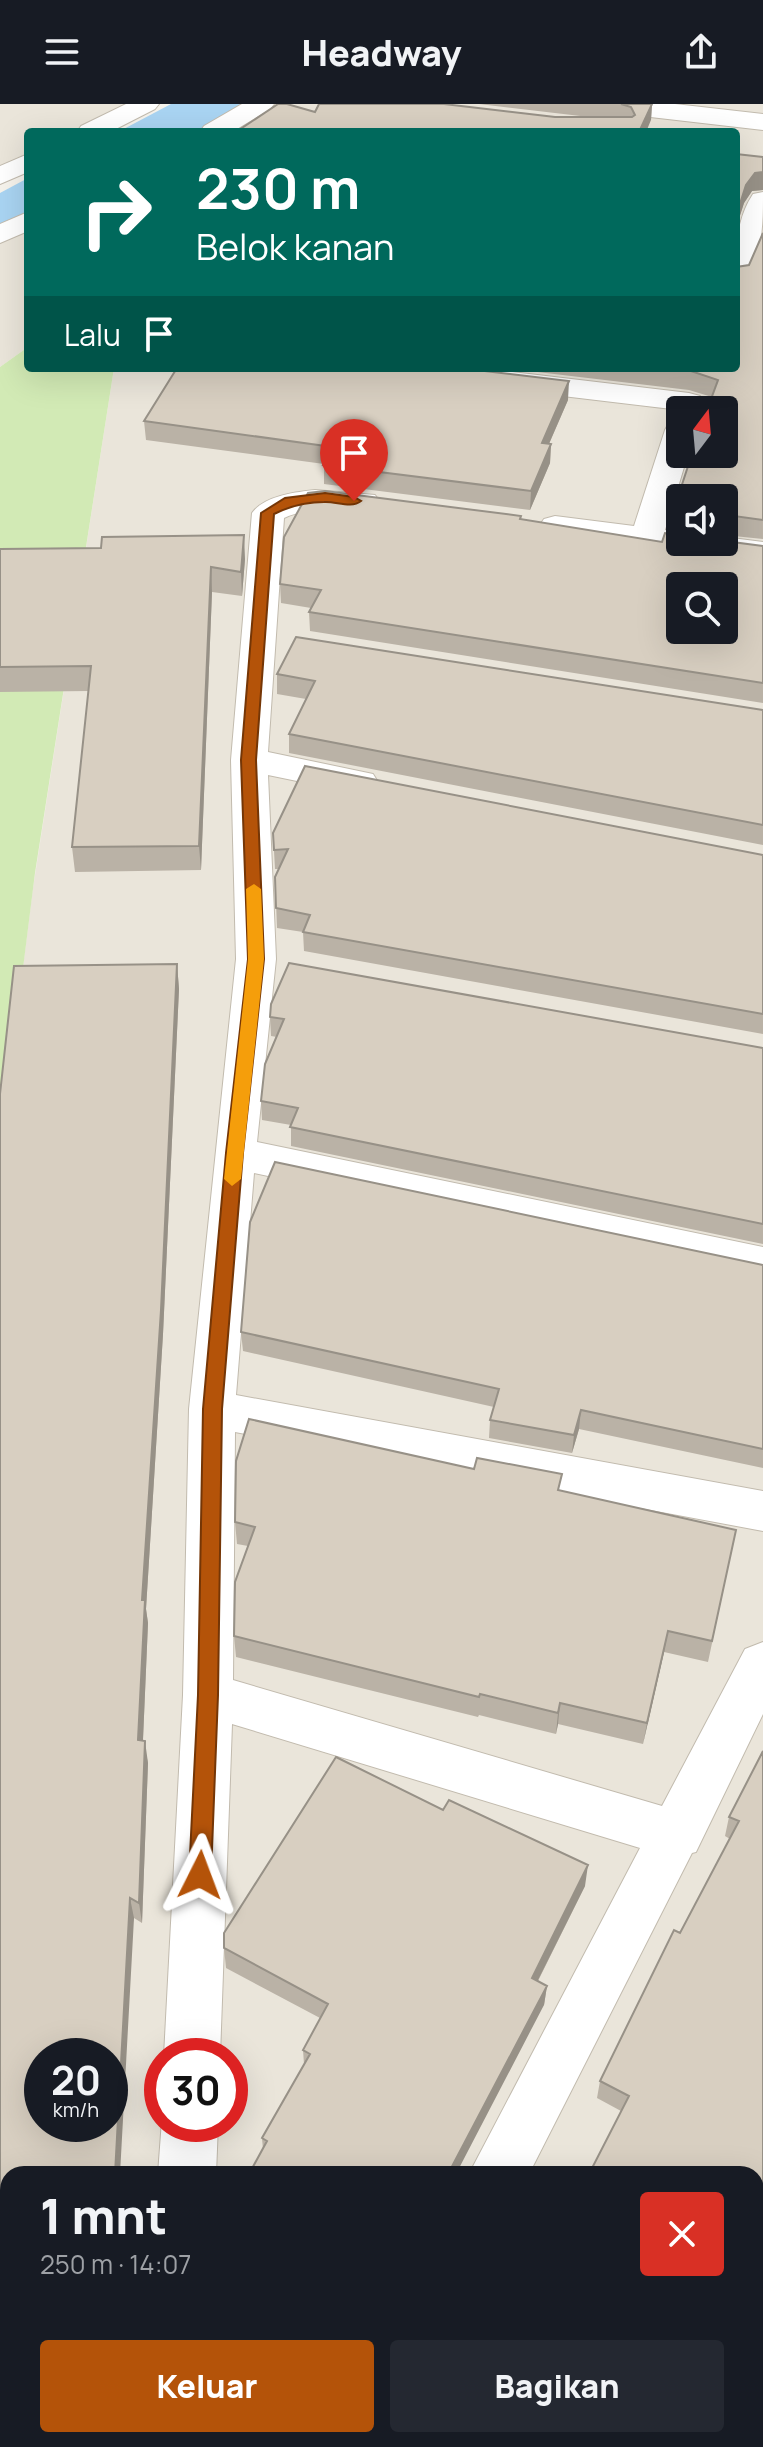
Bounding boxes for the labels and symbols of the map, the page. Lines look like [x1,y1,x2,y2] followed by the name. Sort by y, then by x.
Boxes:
[666,396,738,468] north arrow
[320,419,388,501] pin
[158,1833,242,1917] position arrow
[144,2038,248,2142] speed limit sign: 30

